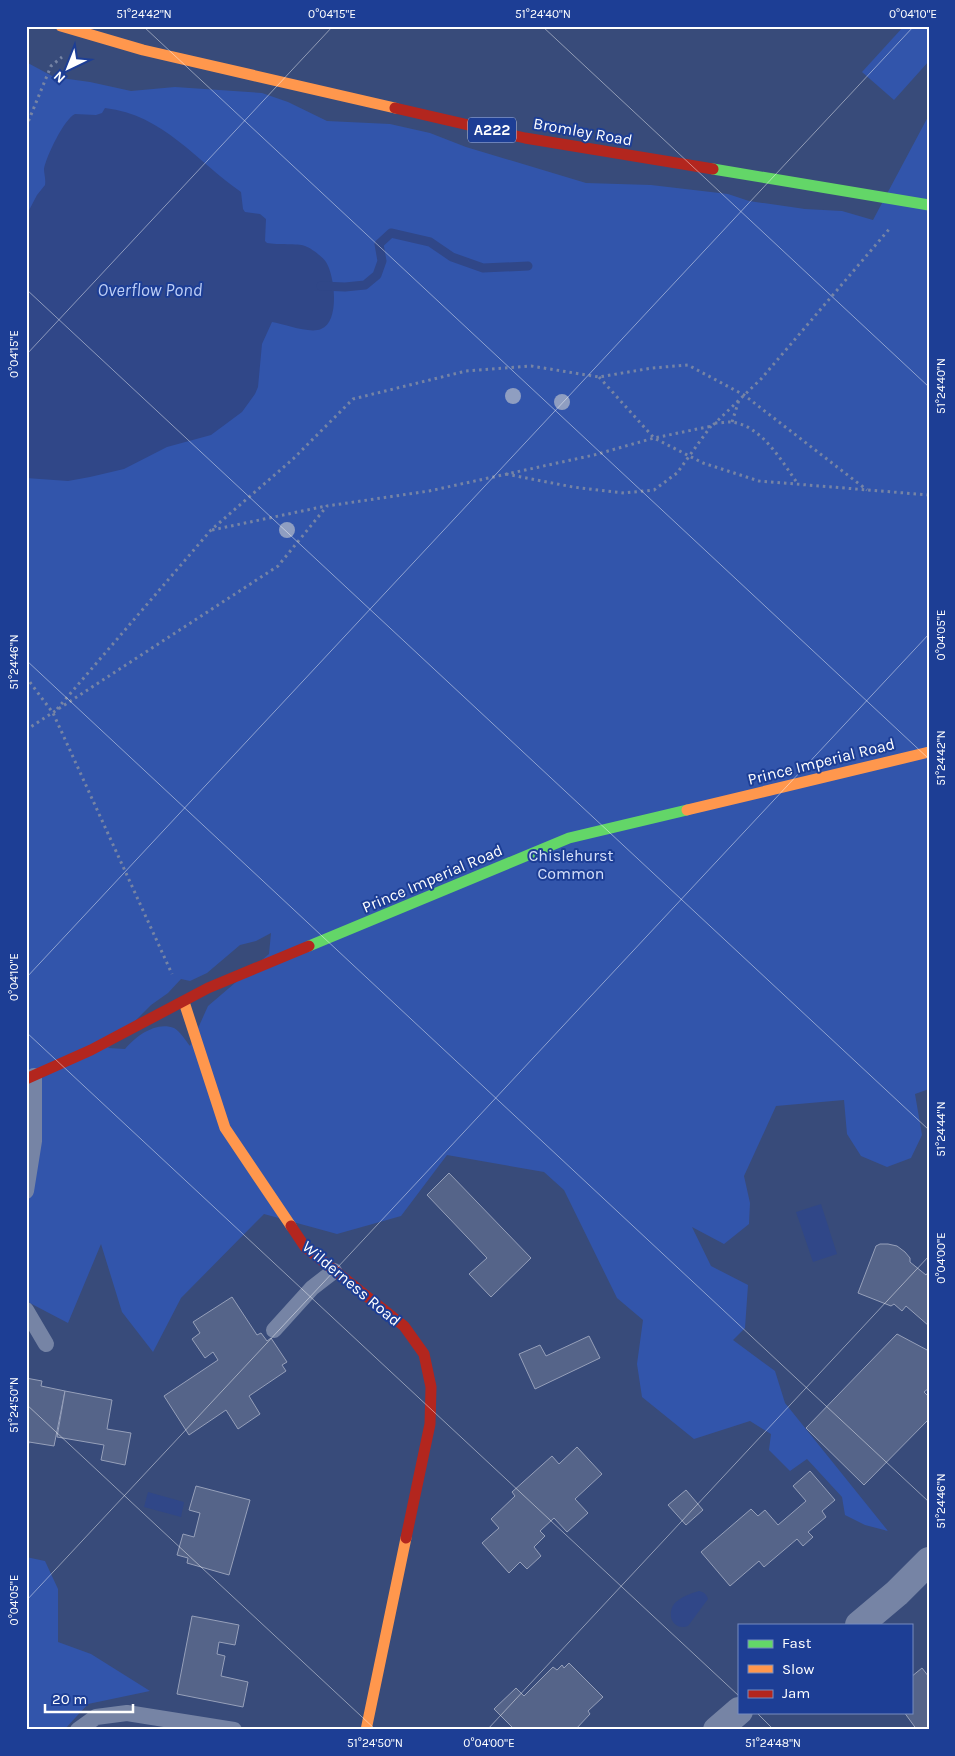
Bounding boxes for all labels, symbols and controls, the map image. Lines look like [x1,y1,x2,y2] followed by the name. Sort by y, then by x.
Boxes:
[116,7,172,21] text: 51°24'42"N
[308,7,356,21] text: 0°04'15"E
[515,7,571,21] text: 51°24'40"N
[889,7,937,21] text: 0°04'10"E
[42,42,92,92] north arrow
[50,67,69,87] text: N
[532,113,634,150] street label: Bromley Road
[468,118,516,142] road number: A222
[98,279,203,301] water label: Overflow Pond
[7,330,21,378] text: 0°04'15"E
[934,358,948,414] text: 51°24'40"N
[934,610,948,660] text: 0°04'05"E
[7,634,21,690] text: 51°24'46"N
[934,730,948,786] text: 51°24'42"N
[746,734,897,789] street label: Prince Imperial Road
[359,840,505,917] street label: Prince Imperial Road
[529,846,613,883] park label: Chislehurst Common
[7,953,21,1001] text: 0°04'10"E
[934,1101,948,1157] text: 51°24'44"N
[934,1232,948,1284] text: 0°04'00"E
[299,1237,405,1330] street label: Wilderness Road
[7,1377,21,1433] text: 51°24'50"N
[934,1473,948,1529] text: 51°24'46"N
[7,1575,21,1625] text: 0°04'05"E
[738,1624,912,1714] legend
[782,1634,812,1652] text: Fast
[782,1660,814,1678] text: Slow
[45,1681,132,1713] scale bar
[782,1684,810,1702] text: Jam
[52,1690,87,1708] text: 20 m
[347,1736,403,1750] text: 51°24'50"N
[463,1736,515,1750] text: 0°04'00"E
[745,1736,801,1750] text: 51°24'48"N

